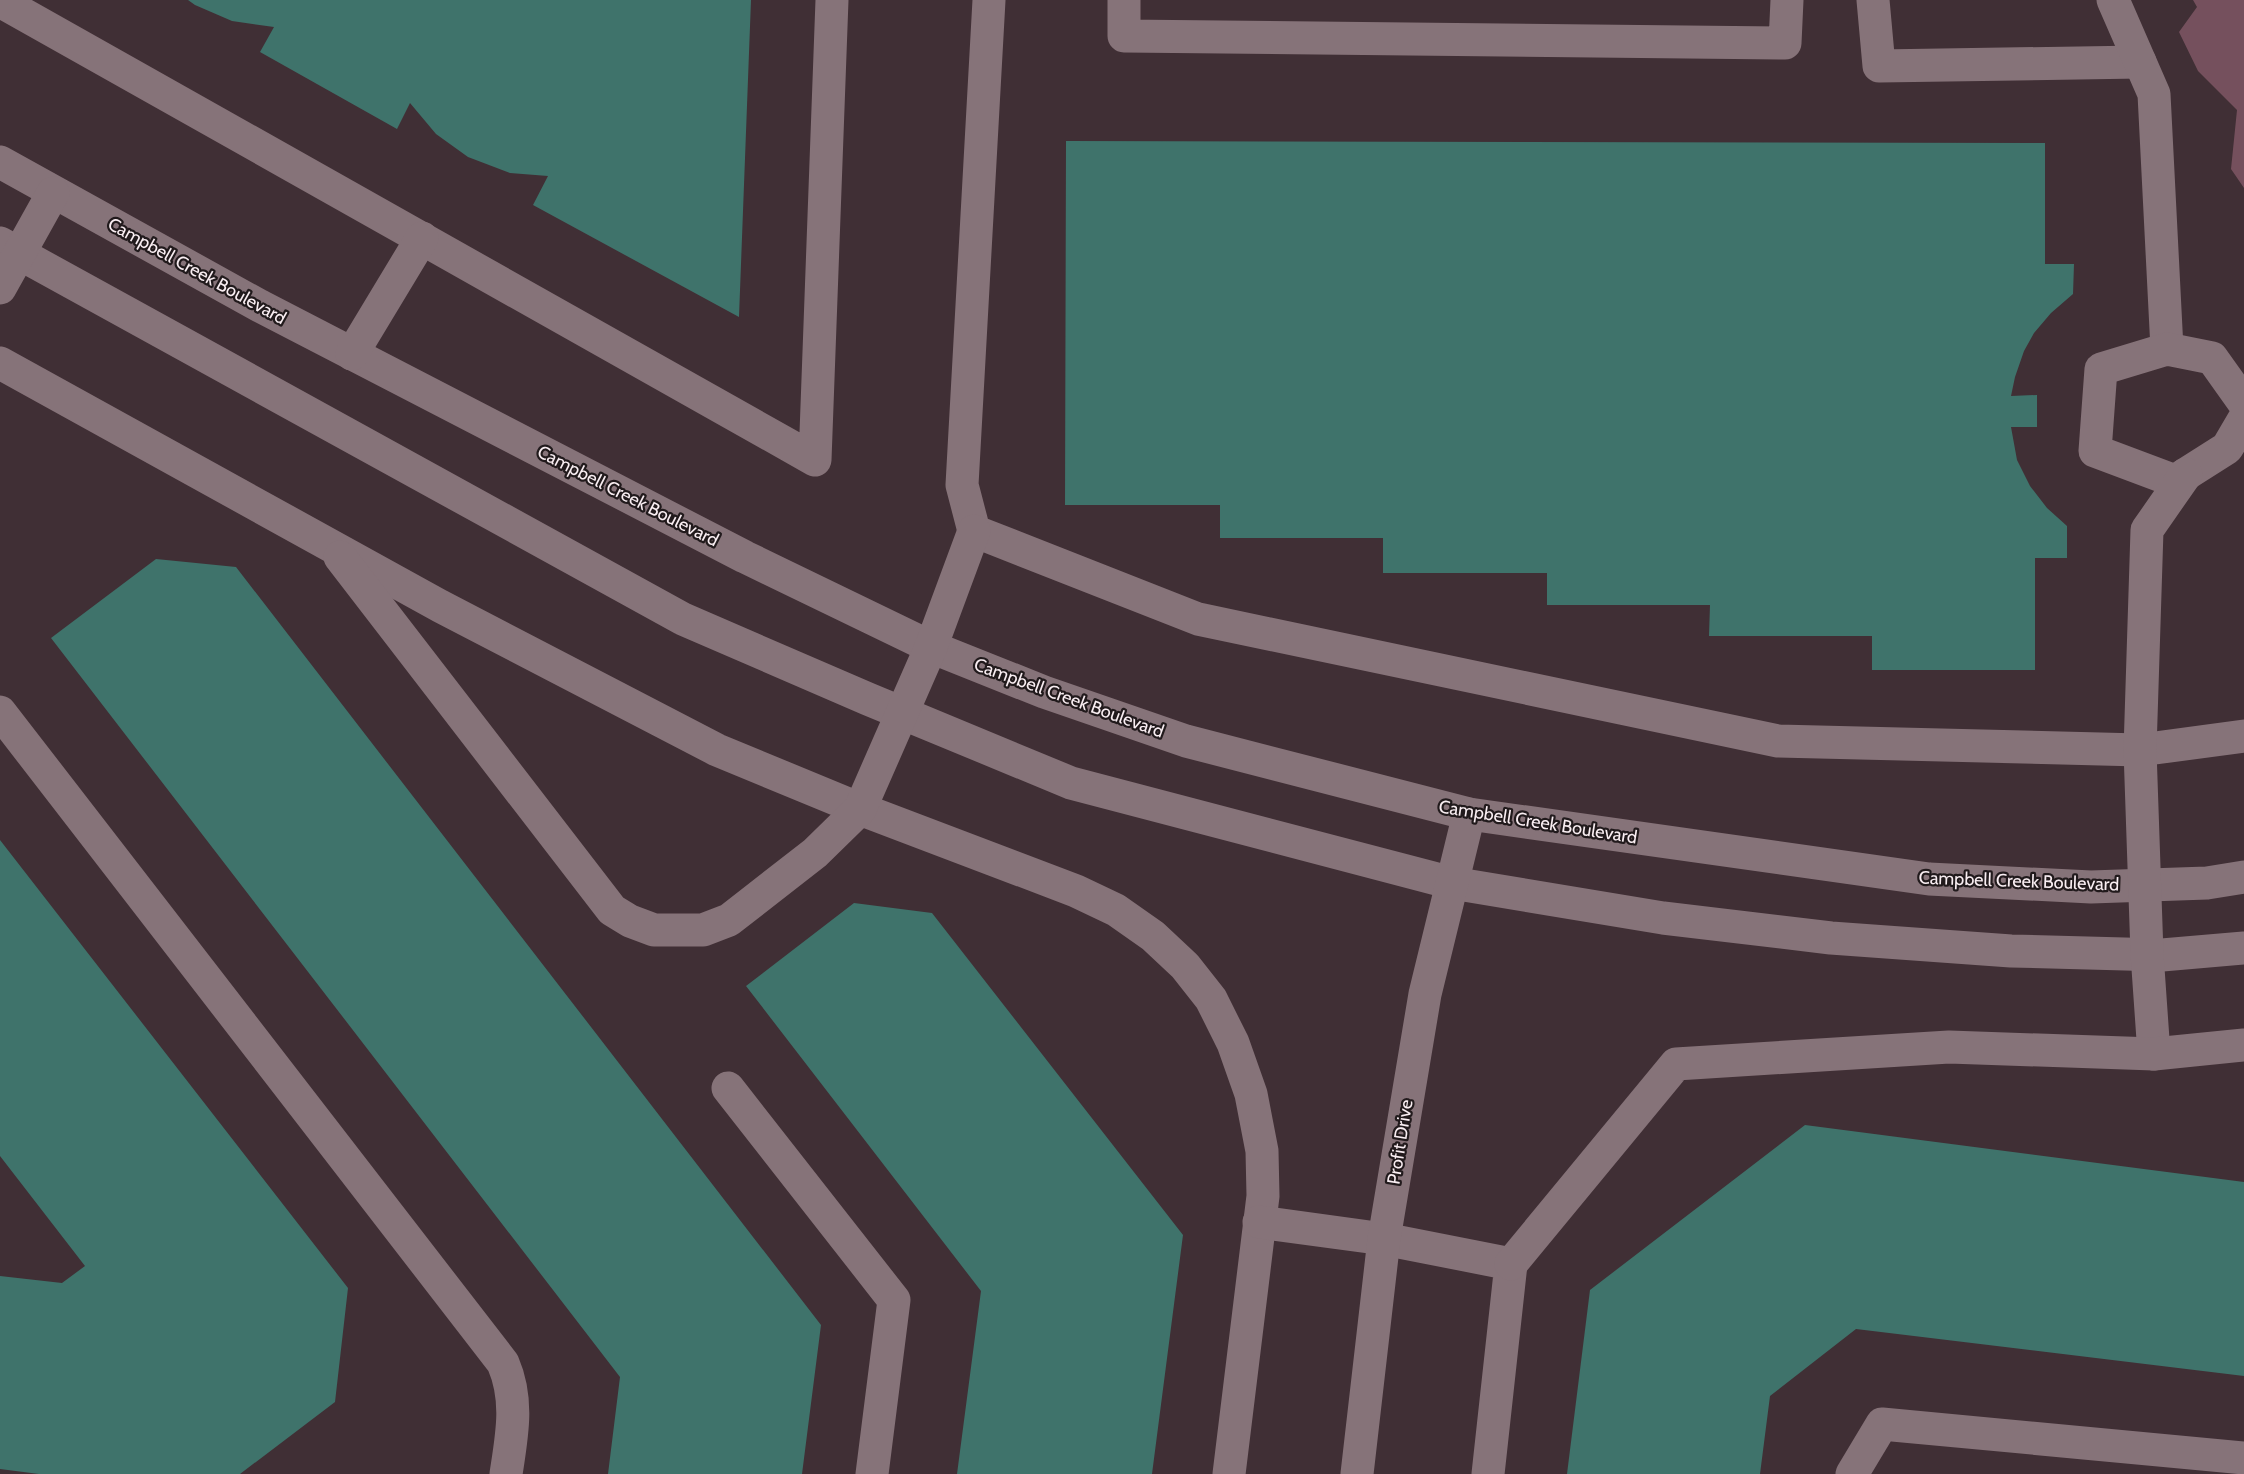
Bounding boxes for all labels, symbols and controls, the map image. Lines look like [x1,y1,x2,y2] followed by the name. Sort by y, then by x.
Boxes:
[104,213,290,329] street label: Campbell Creek Boulevard
[534,441,722,551] street label: Campbell Creek Boulevard
[971,653,1167,743] street label: Campbell Creek Boulevard
[1437,795,1639,849] street label: Campbell Creek Boulevard
[1918,867,2120,895] street label: Campbell Creek Boulevard
[1382,1098,1418,1186] street label: Profit Drive

